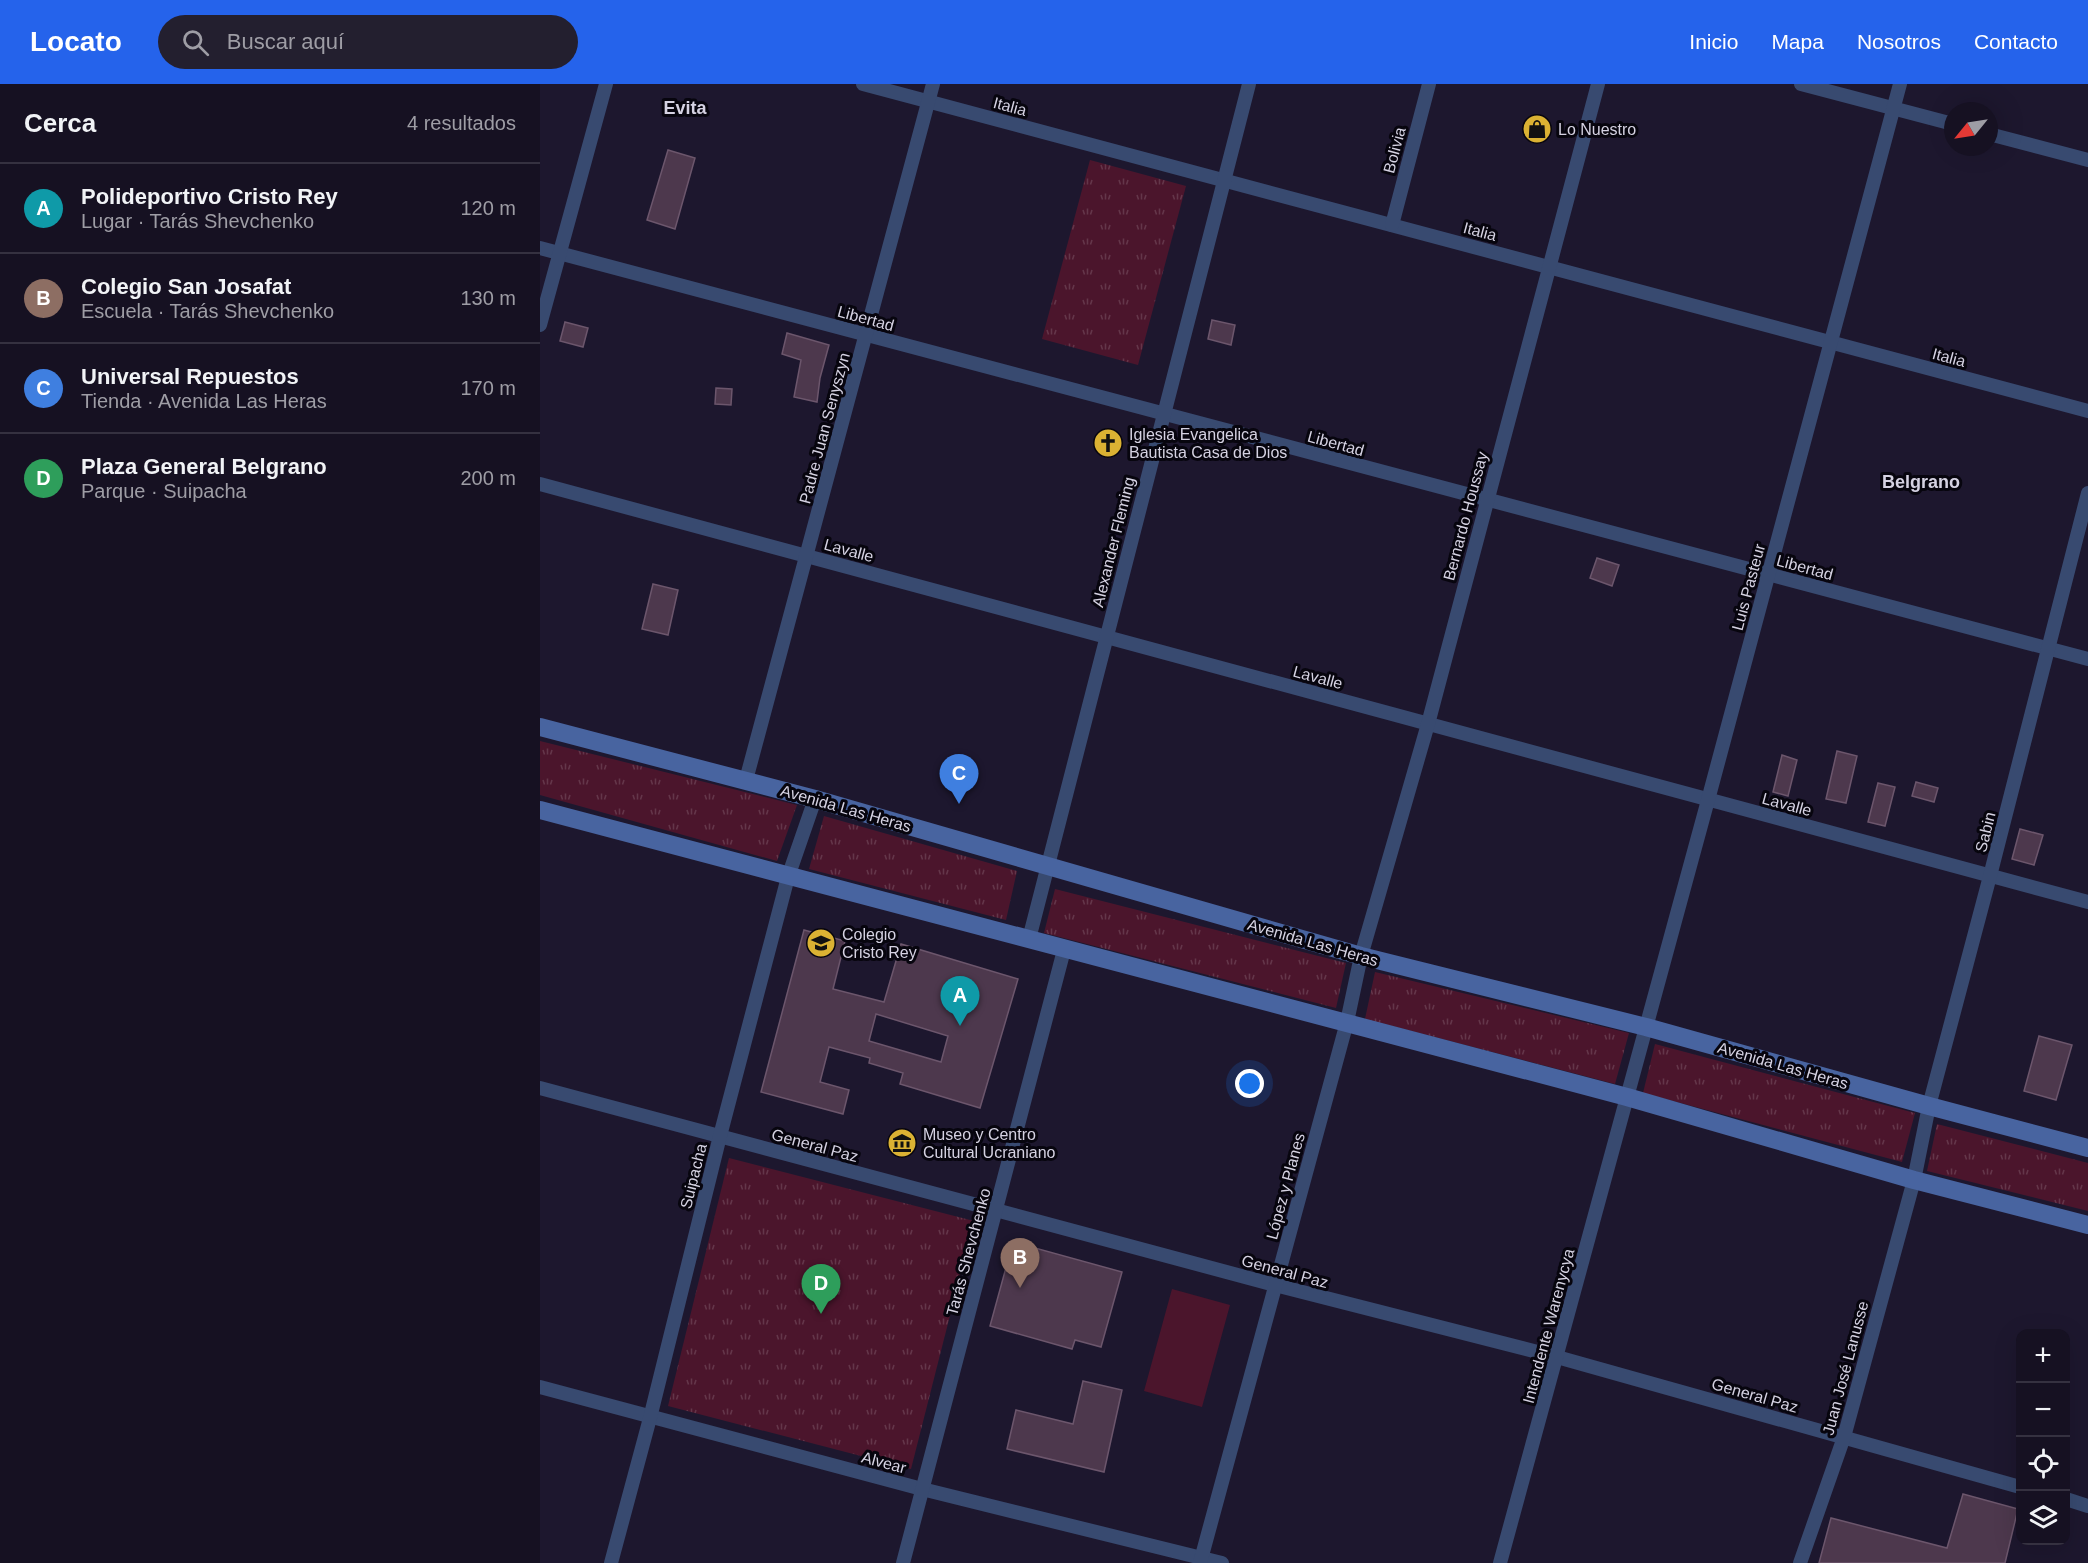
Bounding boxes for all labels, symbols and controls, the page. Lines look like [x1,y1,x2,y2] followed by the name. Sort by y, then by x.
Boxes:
[158,15,578,69] search box
[30,26,122,57] text: Locato
[179,26,212,59] icon: search
[227,29,344,54] text: Buscar aquí
[1689,30,1738,53] text: Inicio
[1771,30,1824,53] text: Mapa
[1857,30,1941,53] text: Nosotros
[1974,30,2058,53] text: Contacto
[991,94,1028,119] street label: Italia
[663,98,707,118] district label: Evita
[1944,102,1998,156] north arrow
[24,108,96,138] text: Cerca
[407,112,516,134] text: 4 resultados
[1521,113,1553,145] shop icon: Lo Nuestro
[1558,121,1636,138] place label: Lo Nuestro
[1380,125,1409,175] street label: Bolivia
[81,184,338,209] text: Polideportivo Cristo Rey
[36,197,51,219] text: A
[460,197,516,219] text: 120 m
[81,210,314,232] text: Lugar · Tarás Shevchenko
[1461,219,1498,244] street label: Italia
[81,274,291,299] text: Colegio San Josafat
[36,287,51,309] text: B
[460,287,516,309] text: 130 m
[81,300,334,322] text: Escuela · Tarás Shevchenko
[836,303,896,334] street label: Libertad
[1930,345,1967,370] street label: Italia
[796,351,853,506] street label: Padre Juan Senyszyn
[81,364,299,389] text: Universal Repuestos
[36,377,51,399] text: C
[460,377,516,399] text: 170 m
[81,390,327,412] text: Tienda · Avenida Las Heras
[1129,426,1287,461] place label: Iglesia Evangelica Bautista Casa de Dios
[1092,427,1124,459] church icon: Iglesia Evangelica Bautista Casa de Dios
[1306,428,1366,459] street label: Libertad
[1440,450,1491,582] street label: Bernardo Houssay
[81,454,327,479] text: Plaza General Belgrano
[36,467,51,489] text: D
[460,467,516,489] text: 200 m
[1882,472,1960,492] district label: Belgrano
[1089,475,1138,609] street label: Alexander Fleming
[81,480,247,502] text: Parque · Suipacha
[822,536,876,565] street label: Lavalle
[1729,541,1768,632] street label: Luis Pasteur
[1775,552,1835,583] street label: Libertad
[1291,663,1345,692] street label: Lavalle
[940,754,978,804] pin: C
[779,782,913,835] street label: Avenida Las Heras
[1760,790,1814,819] street label: Lavalle
[1972,810,1999,854] street label: Sabin
[1246,916,1380,969] street label: Avenida Las Heras
[842,926,917,961] place label: Colegio Cristo Rey
[805,927,837,959] school or university icon: Colegio Cristo Rey
[940,976,980,1026] pin: A
[1716,1039,1850,1092] street label: Avenida Las Heras
[1235,1069,1264,1098] your location
[770,1126,860,1165] street label: General Paz
[923,1126,1056,1161] place label: Museo y Centro Cultural Ucraniano
[886,1127,918,1159] museum icon: Museo y Centro Cultural Ucraniano
[1263,1131,1308,1241] street label: López y Planes
[677,1142,710,1211] street label: Suipacha
[943,1186,994,1318] street label: Tarás Shevchenko
[1000,1238,1040,1288] pin: B
[1520,1247,1577,1405] street label: Intendente Warenycya
[1240,1252,1330,1291] street label: General Paz
[802,1264,840,1314] pin: D
[1819,1299,1872,1437] street label: Juan José Lanusse
[2016,1329,2070,1545] map controls
[2016,1329,2070,1383] button: +
[1710,1375,1800,1416] street label: General Paz
[2016,1383,2070,1437] button: −
[2016,1437,2070,1491] button: locate
[860,1448,909,1477] street label: Alvear
[2016,1491,2070,1545] button: layers

